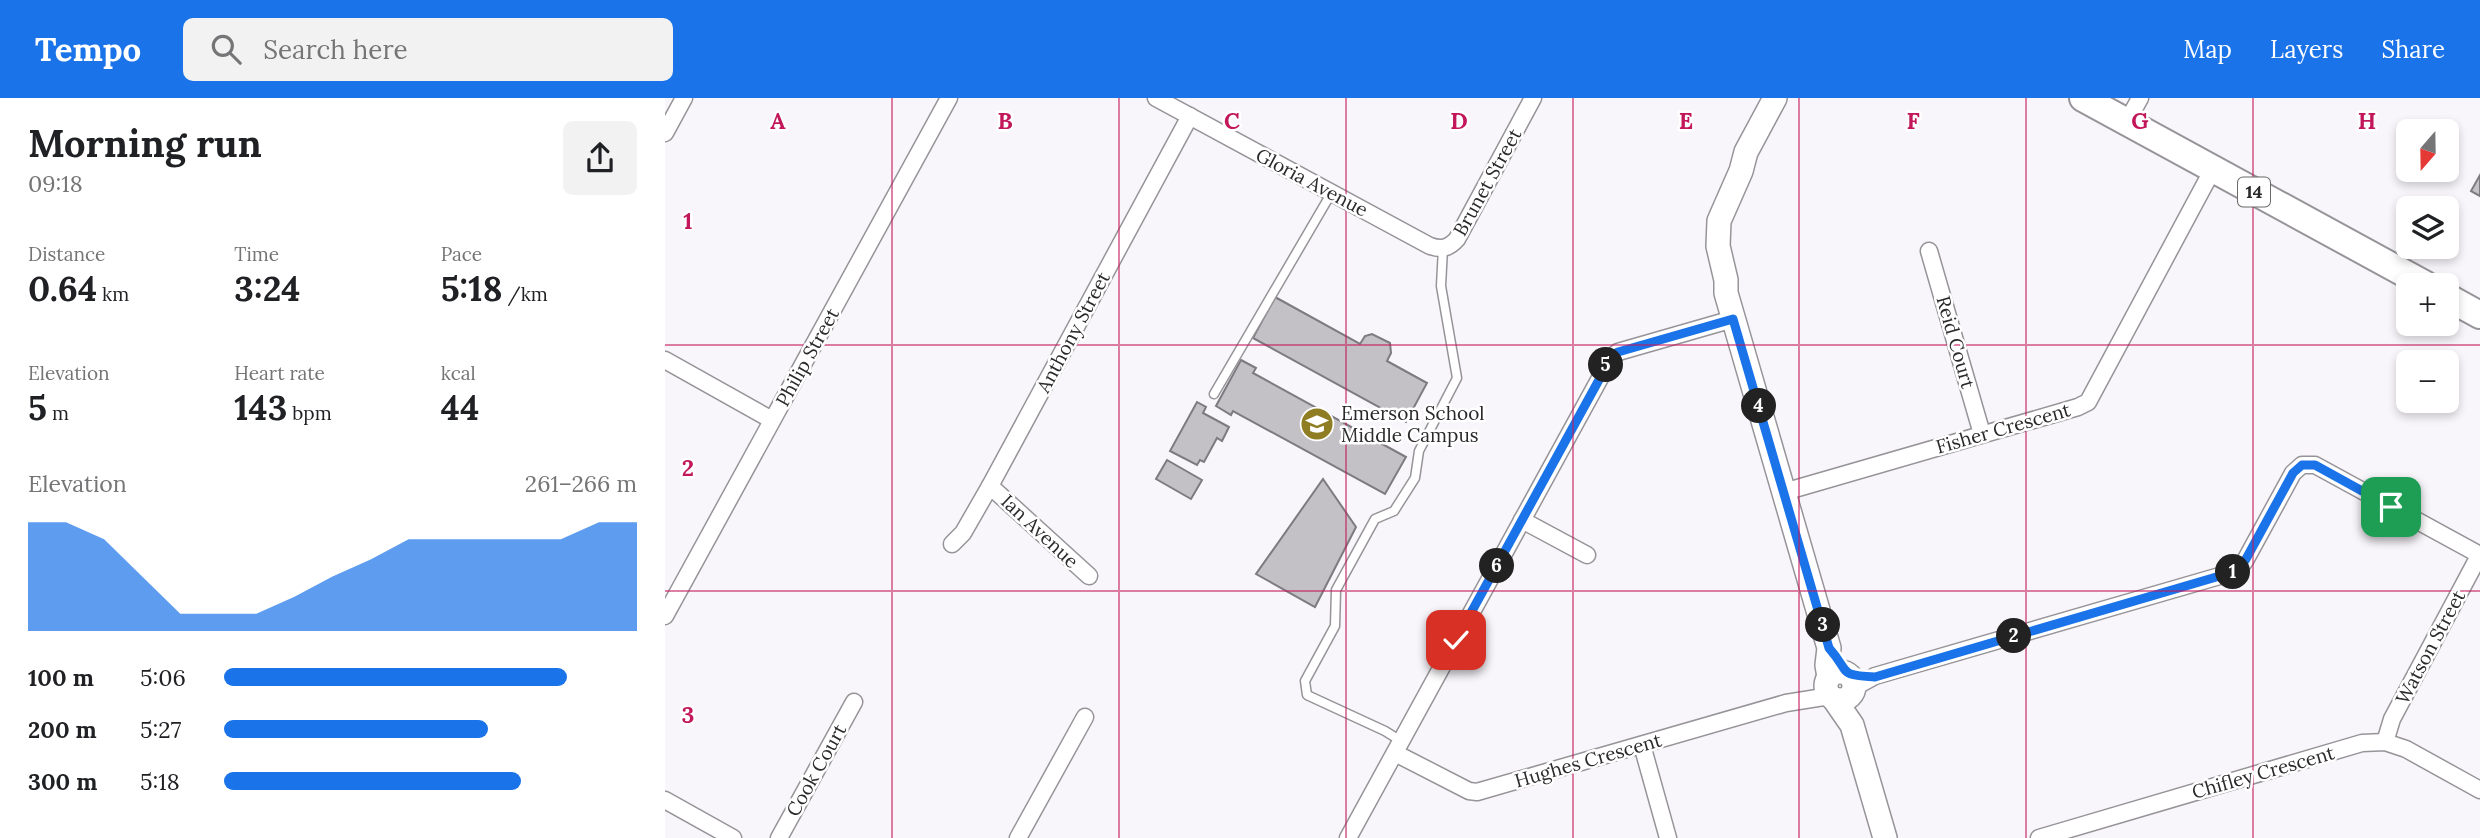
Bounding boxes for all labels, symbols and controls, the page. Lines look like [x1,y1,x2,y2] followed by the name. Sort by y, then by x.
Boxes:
[183,18,673,81] search box
[35,28,141,70] text: Tempo
[207,30,245,68] icon: search
[263,33,408,66] text: Search here
[2183,34,2232,65] text: Map
[2270,34,2343,65] text: Layers
[2381,34,2445,65] text: Share
[770,106,786,135] text: A
[997,106,1013,135] text: B
[1224,106,1240,135] text: C
[1450,106,1468,135] text: D
[1679,106,1693,135] text: E
[1906,106,1920,135] text: F
[2131,106,2149,135] text: G
[2358,106,2376,135] text: H
[28,119,262,167] text: Morning run
[2396,119,2459,182] north arrow
[2396,119,2459,413] map controls
[563,121,637,195] button: share
[1448,124,1527,240] street label: Brunet Street
[1252,142,1372,222] street label: Gloria Avenue
[28,169,83,198] text: 09:18
[2238,178,2270,206] road number: 14
[2396,196,2459,259] button: layers
[683,206,693,235] text: 1
[28,242,105,266] text: Distance
[234,242,279,266] text: Time
[441,242,482,266] text: Pace
[28,266,97,311] text: 0.64
[234,266,300,311] text: 3:24
[441,266,503,311] text: 5:18
[1031,267,1115,397] street label: Anthony Street
[2396,273,2459,336] button: +
[97,282,129,306] text: km
[503,282,548,306] text: /km
[1931,293,1981,392] street label: Reid Court
[770,303,844,410] street label: Philip Street
[1588,348,1623,382] pin: 5
[2396,350,2459,413] button: −
[1600,352,1611,376] text: 5
[28,361,110,385] text: Elevation
[234,361,325,385] text: Heart rate
[441,361,476,385] text: kcal
[28,385,47,430] text: 5
[234,385,287,430] text: 143
[441,385,479,430] text: 44
[1741,388,1777,424] pin: 4
[1753,393,1764,417] text: 4
[1933,397,2074,459] street label: Fisher Crescent
[47,401,69,425] text: m
[287,401,332,425] text: bpm
[1341,401,1484,447] place label: Emerson School Middle Campus
[1298,405,1336,443] school or university icon: Emerson School Middle Campus
[682,453,694,482] text: 2
[28,469,127,498] text: Elevation
[525,469,637,498] text: 261–266 m
[2361,477,2421,537] pin
[2372,488,2410,526] icon: arrive
[996,489,1084,573] street label: Ian Avenue
[1479,548,1515,584] pin: 6
[1491,553,1502,577] text: 6
[2215,554,2251,589] pin: 1
[2229,559,2236,583] text: 1
[2390,585,2470,708] street label: Watson Street
[1805,608,1841,642] pin: 3
[1426,610,1486,670] pin
[1817,612,1828,636] text: 3
[1997,618,2031,654] pin: 2
[1437,621,1475,659] icon: check
[2008,623,2019,647] text: 2
[28,663,94,692] text: 100 m
[140,663,186,692] text: 5:06
[682,700,694,729] text: 3
[28,715,97,744] text: 200 m
[140,715,181,744] text: 5:27
[781,719,852,820] street label: Cook Court
[1512,727,1665,792] street label: Hughes Crescent
[2189,740,2337,804] street label: Chifley Crescent
[28,767,97,796] text: 300 m
[140,767,180,796] text: 5:18

